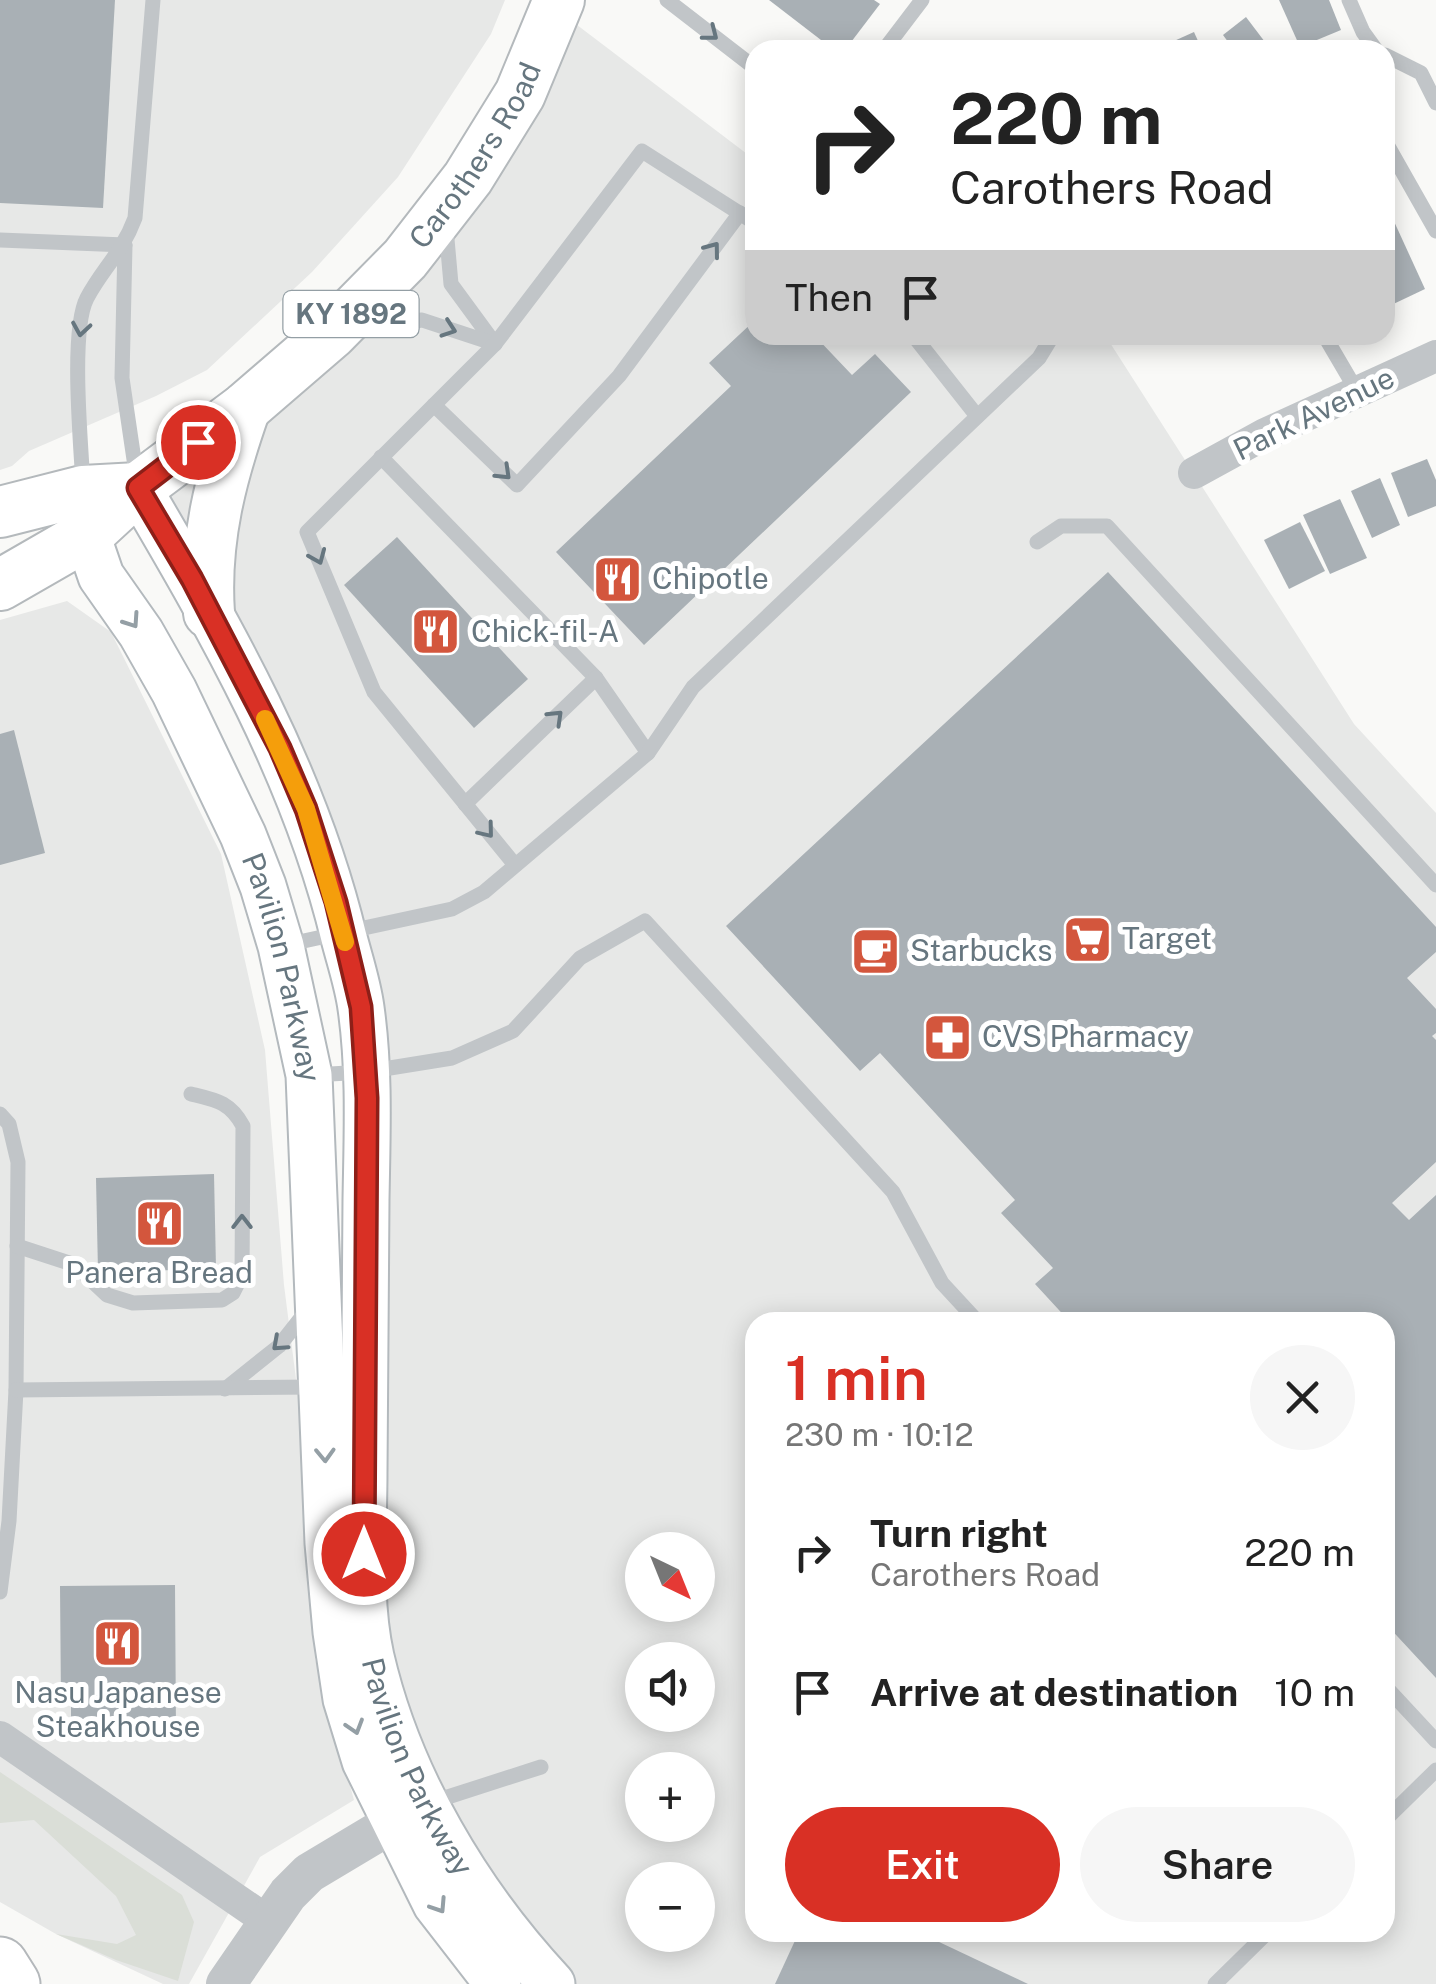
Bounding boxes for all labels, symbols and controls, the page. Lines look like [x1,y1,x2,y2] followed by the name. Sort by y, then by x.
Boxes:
[700,22,718,40] one-way arrow
[401,57,548,255] street label: Carothers Road
[950,77,1163,160] text: 220 m
[785,80,915,210] icon: right
[950,161,1274,214] text: Carothers Road
[702,242,719,260] one-way arrow
[893,270,948,325] icon: arrive
[785,275,873,320] text: Then
[284,291,418,337] road number: KY 1892
[439,317,456,337] one-way arrow
[71,321,92,338] one-way arrow
[1227,359,1400,467] street label: Park Avenue
[156,400,241,485] pin
[171,415,226,470] icon: arrive
[492,461,511,479] one-way arrow
[306,547,326,565] one-way arrow
[591,553,643,605] restaurant icon: Chipotle
[652,560,769,596] place label: Chipotle
[410,606,462,658] restaurant icon: Chick-fil-A
[120,609,138,628] one-way arrow
[471,613,619,649] place label: Chick-fil-A
[544,711,563,729] one-way arrow
[475,819,493,837] one-way arrow
[235,848,329,1085] street label: Pavilion Parkway
[1061,913,1113,965] supermarket icon: Target
[1122,920,1212,956] place label: Target
[849,925,901,977] cafe icon: Starbucks
[910,932,1052,968] place label: Starbucks
[921,1011,973,1063] pharmacy icon: CVS Pharmacy
[982,1018,1189,1054] place label: CVS Pharmacy
[133,1198,185,1250] restaurant icon: Panera Bread
[231,1213,253,1228] one-way arrow
[65,1254,253,1290] place label: Panera Bread
[272,1333,291,1351] one-way arrow
[785,1343,928,1414] text: 1 min
[1250,1345,1355,1450] button: close
[785,1416,974,1453] text: 230 m · 10:12
[314,1447,335,1463] one-way arrow
[312,1502,416,1606] position arrow
[870,1511,1048,1556] text: Turn right
[785,1525,840,1580] icon: right
[1244,1530,1355,1575] text: 220 m
[625,1532,715,1622] north arrow
[625,1532,715,1952] map controls
[870,1556,1100,1593] text: Carothers Road
[92,1618,144,1670] restaurant icon: Nasu Japanese Steakhouse
[625,1642,715,1732] button: sound
[355,1654,481,1882] street label: Pavilion Parkway
[785,1665,840,1720] icon: arrive
[870,1670,1238,1715] text: Arrive at destination
[1274,1670,1355,1715] text: 10 m
[14,1674,222,1744] place label: Nasu Japanese Steakhouse
[343,1718,364,1735] one-way arrow
[625,1752,715,1842] button: +
[785,1807,1060,1922] button: Exit
[1080,1807,1355,1922] button: Share
[625,1862,715,1952] button: −
[426,1895,445,1913] one-way arrow

